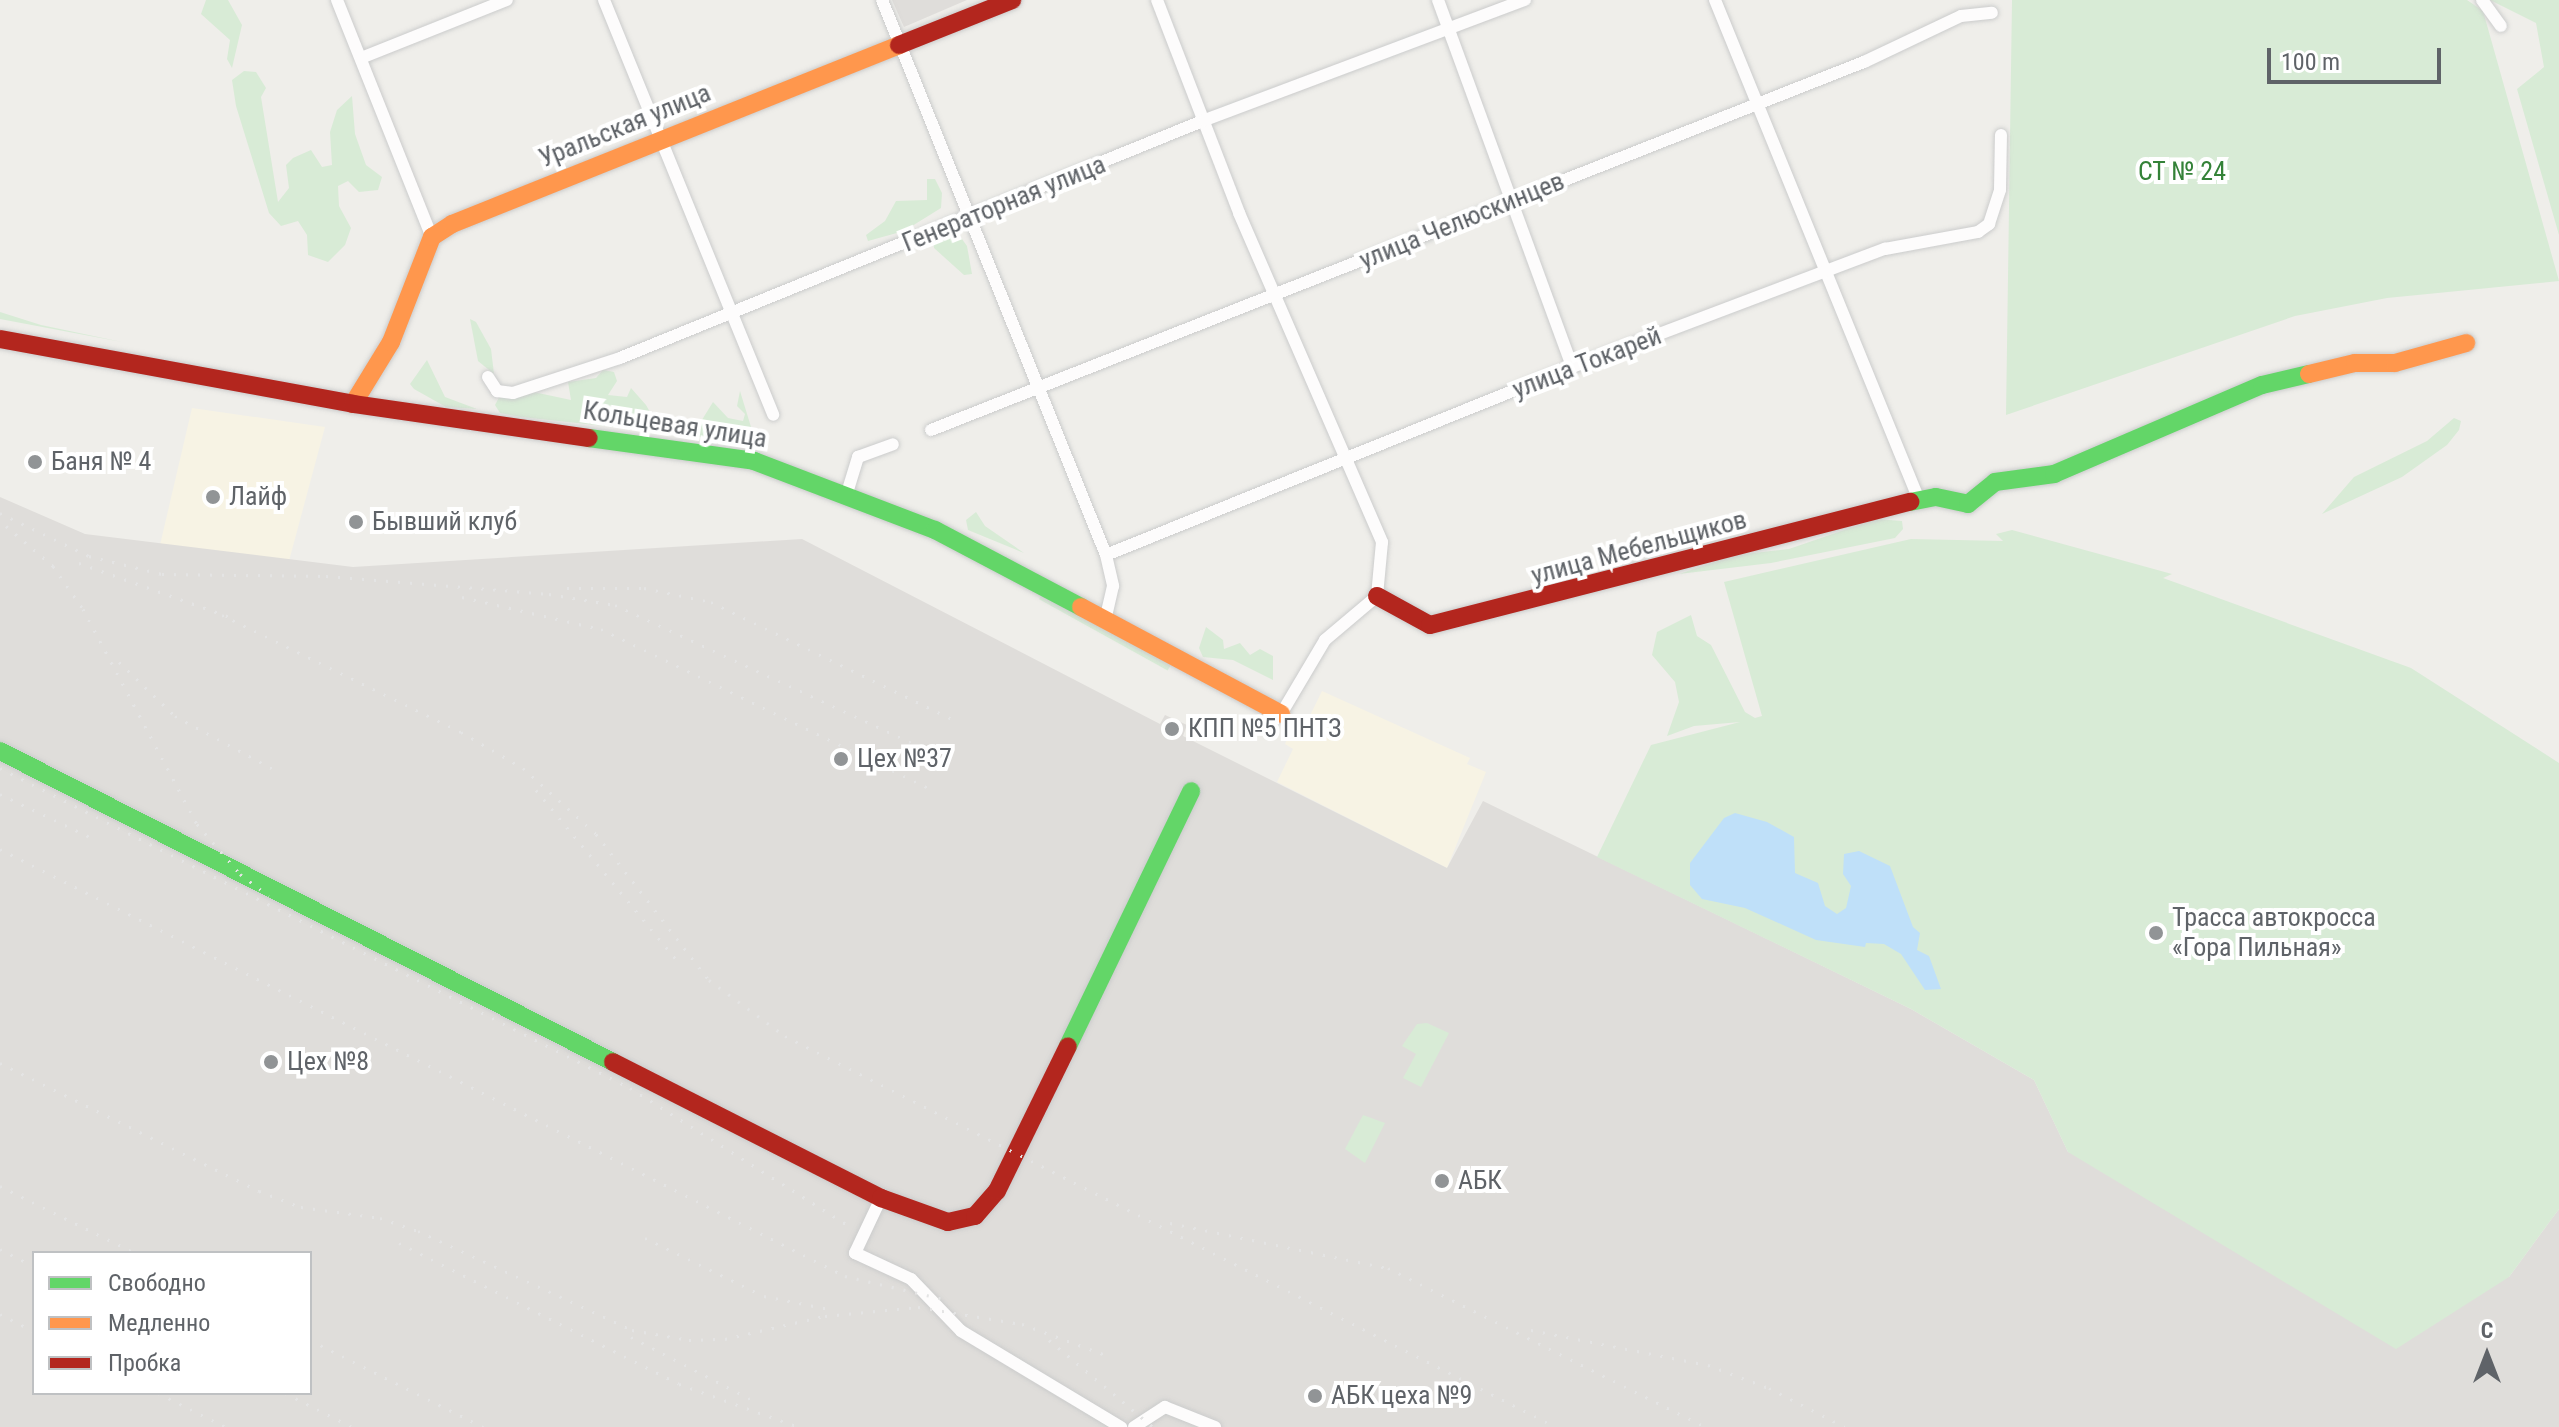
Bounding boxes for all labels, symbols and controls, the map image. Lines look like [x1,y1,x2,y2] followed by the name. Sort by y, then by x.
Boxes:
[2271,32,2445,82] scale bar
[2281,48,2340,76] text: 100 m
[535,77,715,175] street label: Уральская улица
[898,149,1110,259] street label: Генераторная улица
[2138,156,2226,188] park label: СТ № 24
[1355,166,1569,276] street label: улица Челюскинцев
[1508,320,1666,406] street label: улица Токарей
[581,395,769,455] street label: Кольцевая улица
[51,446,151,478] place label: Баня № 4
[26,453,44,471] marker: Баня № 4
[229,481,287,513] place label: Лайф
[204,488,222,506] marker: Лайф
[1528,504,1750,592] street label: улица Мебельщиков
[372,506,517,538] place label: Бывший клуб
[347,513,365,531] marker: Бывший клуб
[1188,713,1342,745] place label: КПП №5 ПНТЗ
[1163,720,1181,738] marker: КПП №5 ПНТЗ
[857,743,952,775] place label: Цех №37
[832,750,850,768] marker: Цех №37
[2172,902,2376,964] place label: Трасса автокросса «Гора Пильная»
[2147,924,2165,942] marker: Трасса автокросса «Гора Пильная»
[287,1046,369,1078] place label: Цех №8
[262,1053,280,1071] marker: Цех №8
[1458,1165,1502,1197] place label: АБК
[1433,1172,1451,1190] marker: АБК
[32,1251,312,1395] legend
[108,1269,206,1297] text: Свободно
[108,1309,210,1337] text: Медленно
[2447,1315,2527,1395] north arrow
[2481,1318,2493,1343] text: С
[108,1349,181,1377] text: Пробка
[1331,1380,1472,1412] place label: АБК цеха №9
[1306,1387,1324,1405] marker: АБК цеха №9

